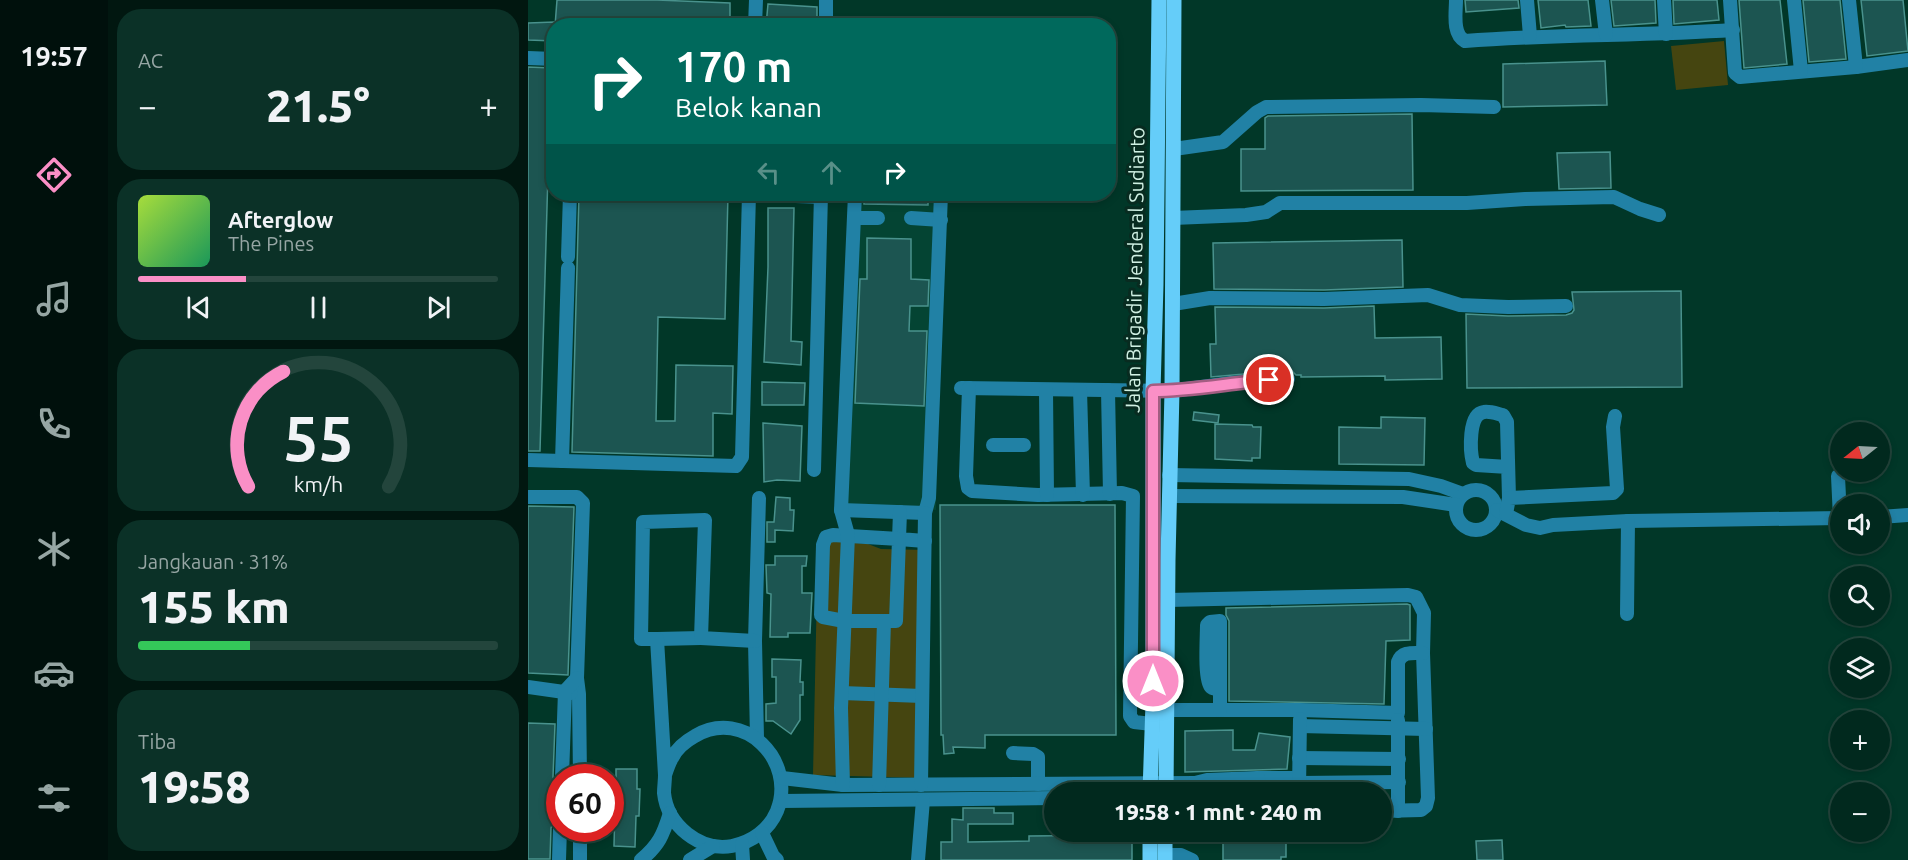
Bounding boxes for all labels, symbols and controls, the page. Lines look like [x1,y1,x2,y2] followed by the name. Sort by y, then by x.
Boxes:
[20,41,88,71] text: 19:57
[576,42,654,120] icon: right
[675,43,792,90] text: 170 m
[138,49,163,72] text: AC
[266,80,370,131] text: 21.5°
[138,87,157,124] text: −
[479,87,498,124] text: +
[675,92,822,122] text: Belok kanan
[1121,127,1148,413] street label: Jalan Brigadir Jenderal Sudiarto
[33,154,75,196] icon: directions
[752,156,785,189] icon: left
[815,156,848,189] icon: ahead
[878,156,911,189] icon: right
[228,207,333,232] text: Afterglow
[228,232,314,255] text: The Pines
[33,278,75,320] icon: music
[182,291,215,324] icon: previous
[302,291,335,324] icon: pause
[422,291,455,324] icon: next
[1243,354,1294,405] pin
[1252,363,1285,396] icon: arrive
[33,403,75,445] icon: phone
[283,403,353,473] text: 55
[1830,422,1890,482] north arrow
[1830,422,1890,842] map controls
[293,472,343,496] text: km/h
[1830,494,1890,554] button: sound
[33,528,75,570] icon: climate
[138,550,288,573] text: Jangkauan · 31%
[1830,566,1890,626] button: search
[138,581,290,632] text: 155 km
[1830,638,1890,698] button: layers
[1121,649,1185,713] position arrow
[33,652,75,694] icon: car
[1830,710,1890,770] button: +
[138,730,176,753] text: Tiba
[138,761,251,812] text: 19:58
[546,764,624,842] speed limit sign: 60
[33,777,75,819] icon: filters
[1830,782,1890,842] button: −
[1114,799,1322,824] text: 19:58 · 1 mnt · 240 m

